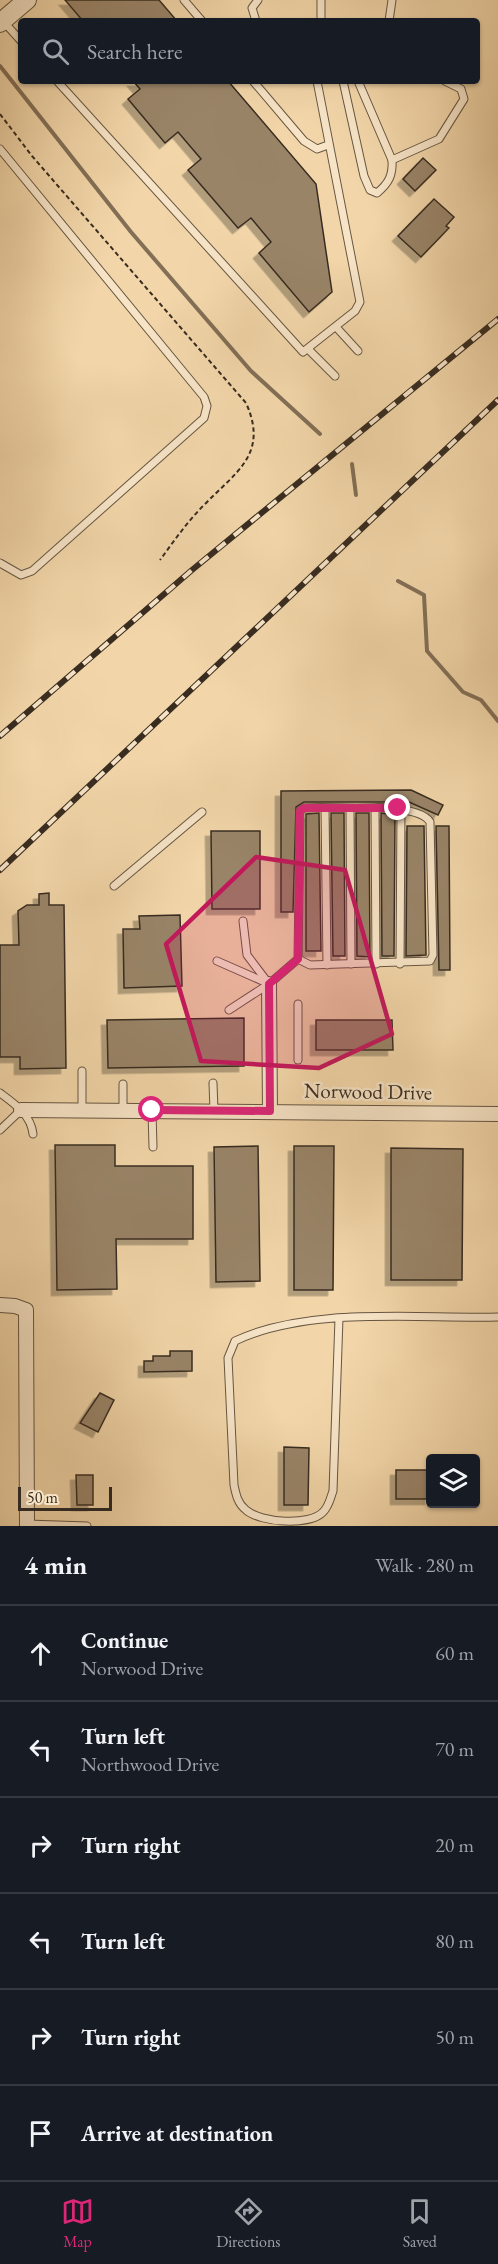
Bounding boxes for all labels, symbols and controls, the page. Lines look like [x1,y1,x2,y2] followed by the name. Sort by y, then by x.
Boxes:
[18,18,480,84] search box
[39,35,72,68] icon: search
[87,37,182,66] text: Search here
[384,794,410,820] route end
[304,1076,432,1106] street label: Norwood Drive
[138,1096,164,1122] route start
[426,1454,480,1508] map controls
[426,1454,480,1508] button: layers
[18,1484,112,1512] scale bar
[27,1487,58,1508] text: 50 m
[24,1548,87,1582] text: 4 min
[375,1552,474,1578] text: Walk · 280 m
[81,1626,168,1655] text: Continue
[24,1637,57,1670] icon: ahead
[435,1640,474,1666] text: 60 m
[81,1655,203,1681] text: Norwood Drive
[81,1722,165,1751] text: Turn left
[24,1733,57,1766] icon: left
[435,1736,474,1762] text: 70 m
[81,1751,219,1777] text: Northwood Drive
[24,1829,57,1862] icon: right
[81,1831,180,1860] text: Turn right
[435,1832,474,1858] text: 20 m
[24,1925,57,1958] icon: left
[81,1927,165,1956] text: Turn left
[435,1928,474,1954] text: 80 m
[24,2021,57,2054] icon: right
[81,2023,180,2052] text: Turn right
[435,2024,474,2050] text: 50 m
[24,2117,57,2150] icon: arrive
[81,2119,273,2148] text: Arrive at destination
[61,2195,94,2252] tab: Map
[216,2195,281,2252] tab: Directions
[403,2195,437,2252] tab: Saved

